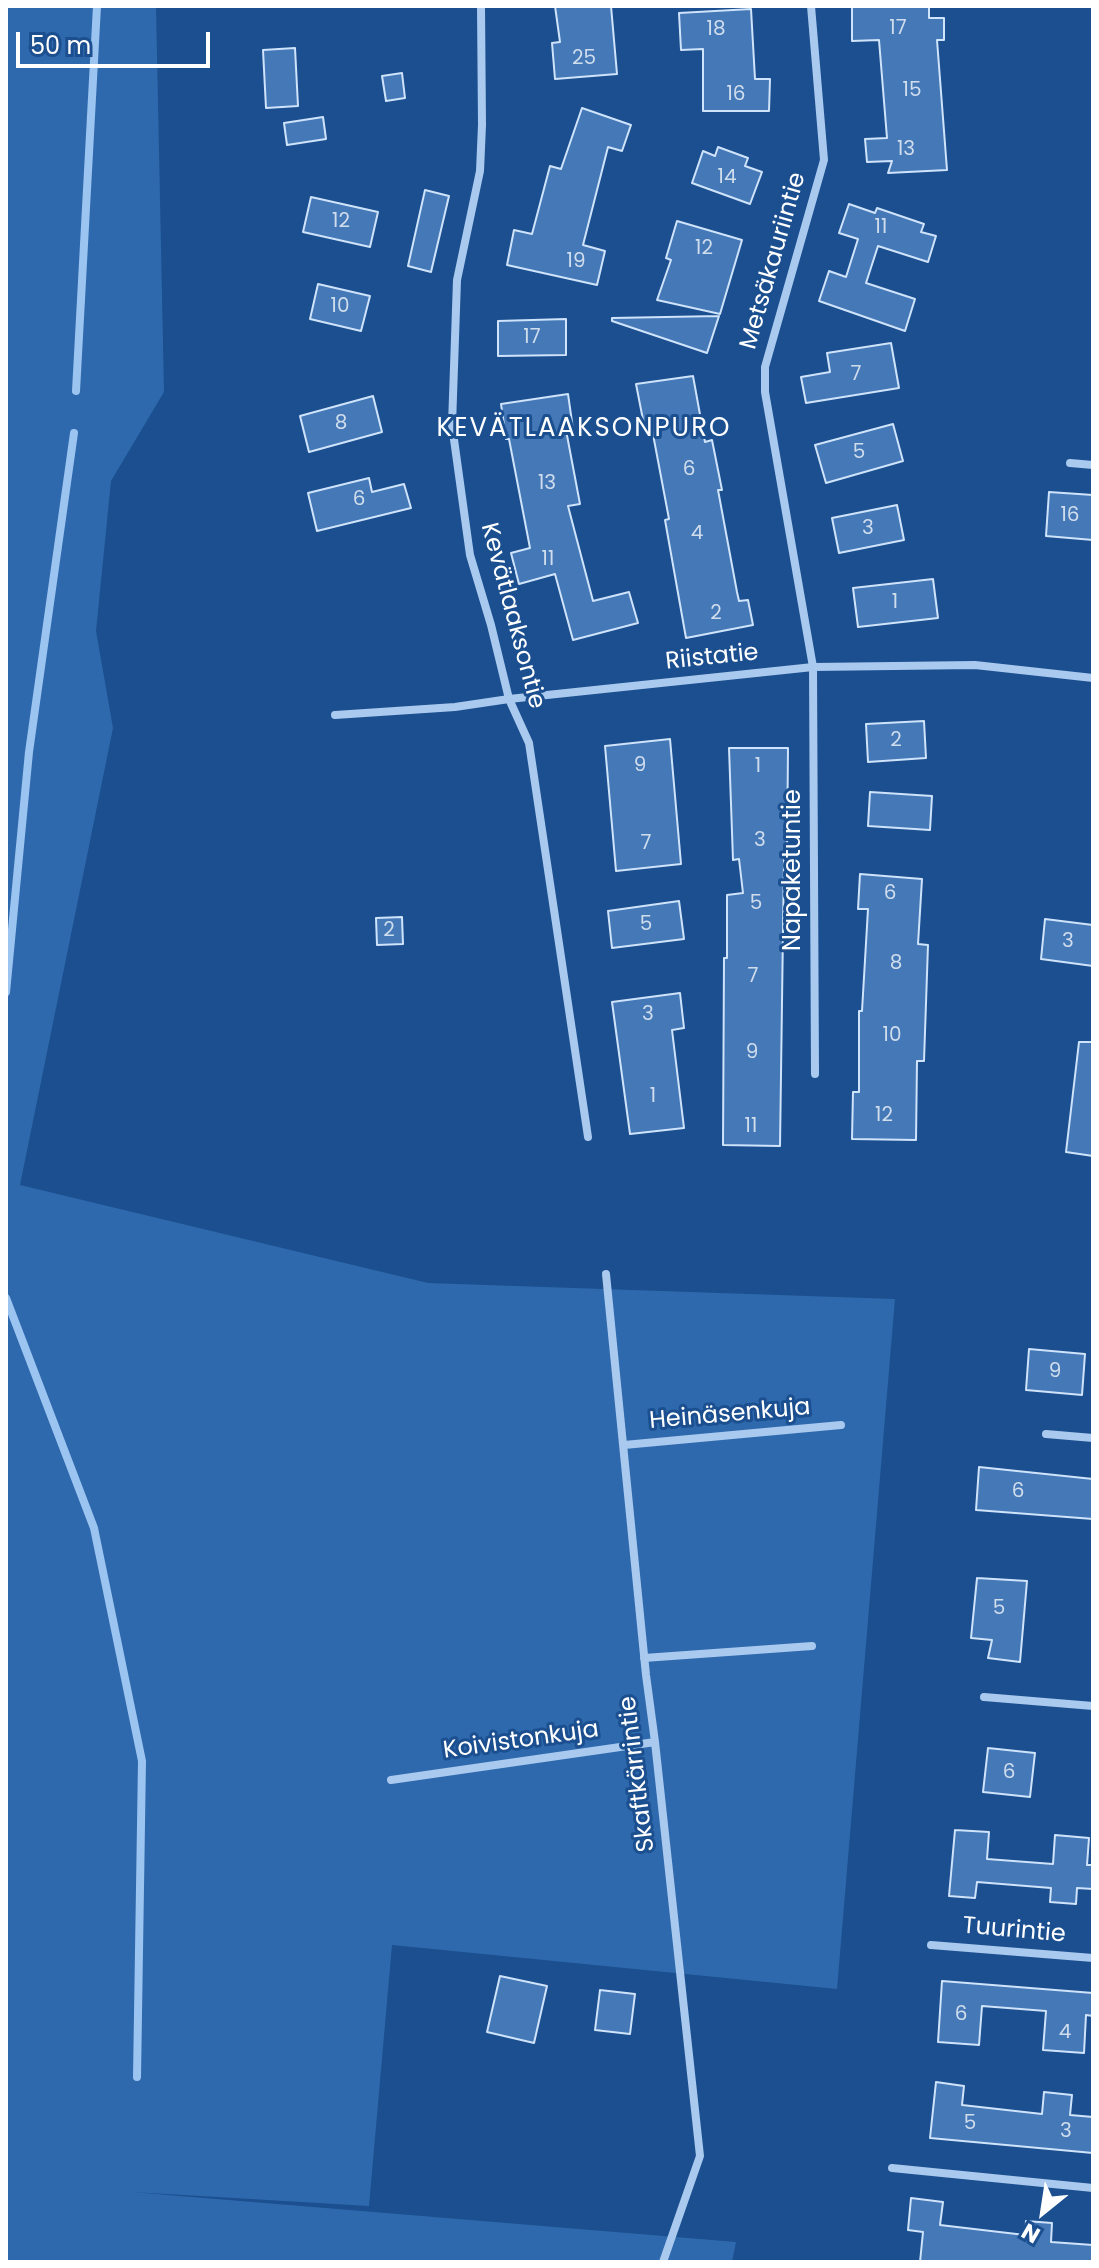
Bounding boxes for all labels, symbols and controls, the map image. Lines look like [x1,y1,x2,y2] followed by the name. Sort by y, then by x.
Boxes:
[20,16,214,66] scale bar
[889,17,907,41] house number: 17
[706,18,726,42] house number: 18
[30,29,91,62] text: 50 m
[572,47,596,71] house number: 25
[903,79,921,103] house number: 15
[726,83,746,107] house number: 16
[897,138,915,162] house number: 13
[718,166,736,190] house number: 14
[735,169,813,353] street label: Metsäkauriintie
[332,210,350,234] house number: 12
[875,216,887,240] house number: 11
[695,237,713,261] house number: 12
[567,250,585,274] house number: 19
[331,295,349,319] house number: 10
[523,326,541,350] house number: 17
[851,363,861,387] house number: 7
[335,412,347,436] house number: 8
[437,413,731,445] district label: KEVÄTLAAKSONPURO
[853,441,865,465] house number: 5
[683,458,695,482] house number: 6
[538,472,556,496] house number: 13
[353,488,365,512] house number: 6
[1060,504,1080,528] house number: 16
[862,517,874,541] house number: 3
[473,520,551,712] street label: Kevätlaaksontie
[691,522,703,546] house number: 4
[542,548,554,572] house number: 11
[892,591,898,615] house number: 1
[710,602,722,626] house number: 2
[664,639,760,677] street label: Riistatie
[890,729,902,753] house number: 2
[634,754,646,778] house number: 9
[755,755,761,779] house number: 1
[780,789,808,951] street label: Napaketuntie
[754,829,766,853] house number: 3
[641,832,651,856] house number: 7
[884,882,896,906] house number: 6
[750,892,762,916] house number: 5
[640,913,652,937] house number: 5
[383,919,395,943] house number: 2
[1062,930,1074,954] house number: 3
[890,952,902,976] house number: 8
[748,965,758,989] house number: 7
[642,1003,654,1027] house number: 3
[883,1024,901,1048] house number: 10
[746,1041,758,1065] house number: 9
[650,1085,656,1109] house number: 1
[875,1104,893,1128] house number: 12
[745,1115,757,1139] house number: 11
[1049,1360,1061,1384] house number: 9
[648,1394,812,1436] street label: Heinäsenkuja
[1012,1480,1024,1504] house number: 6
[993,1597,1005,1621] house number: 5
[614,1695,662,1853] street label: Skaftkärrintie
[441,1716,601,1766] street label: Koivistonkuja
[1003,1761,1015,1785] house number: 6
[961,1912,1067,1950] street label: Tuurintie
[955,2003,967,2027] house number: 6
[1059,2021,1071,2045] house number: 4
[964,2112,976,2136] house number: 5
[1060,2120,1072,2144] house number: 3
[1003,2172,1083,2252] north arrow
[1016,2216,1046,2251] text: N

